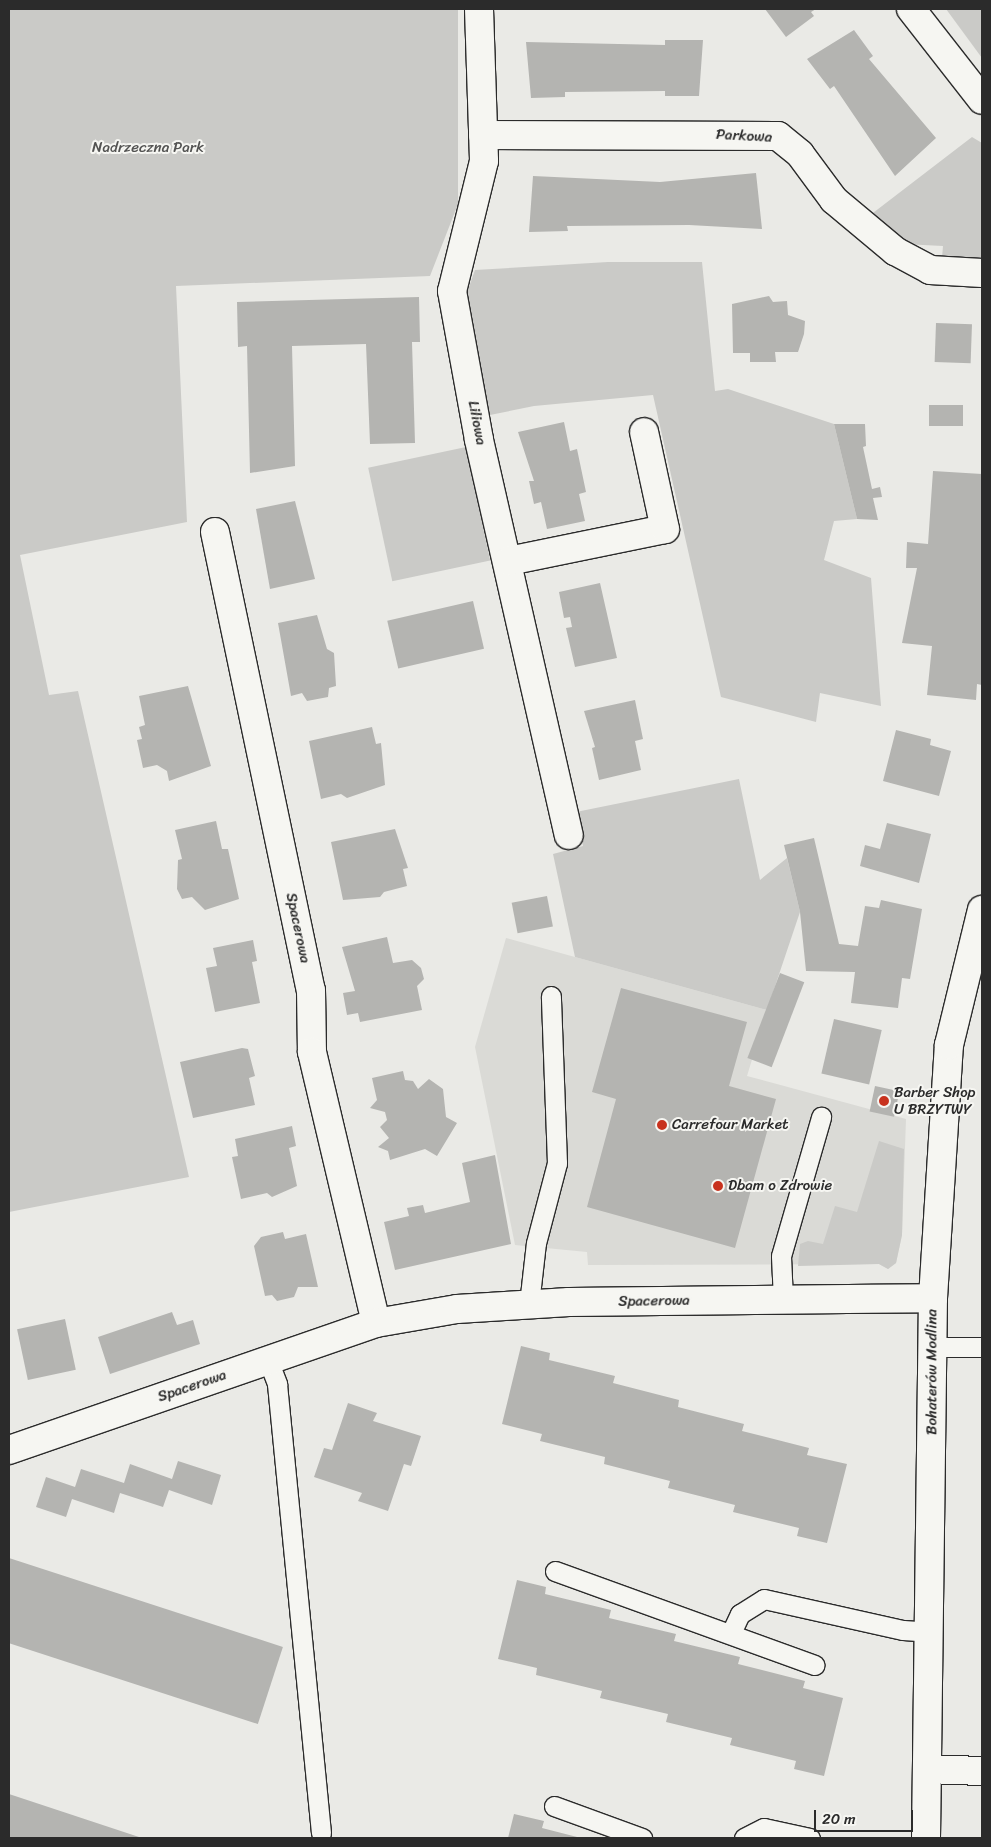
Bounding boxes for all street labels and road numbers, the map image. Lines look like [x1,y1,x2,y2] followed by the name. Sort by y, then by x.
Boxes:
[715,126,773,146] street label: Parkowa
[464,399,490,447] street label: Liliowa
[282,891,314,965] street label: Spacerowa
[618,1291,690,1311] street label: Spacerowa
[923,1309,941,1435] street label: Bohaterów Modlina
[155,1366,229,1406] street label: Spacerowa

